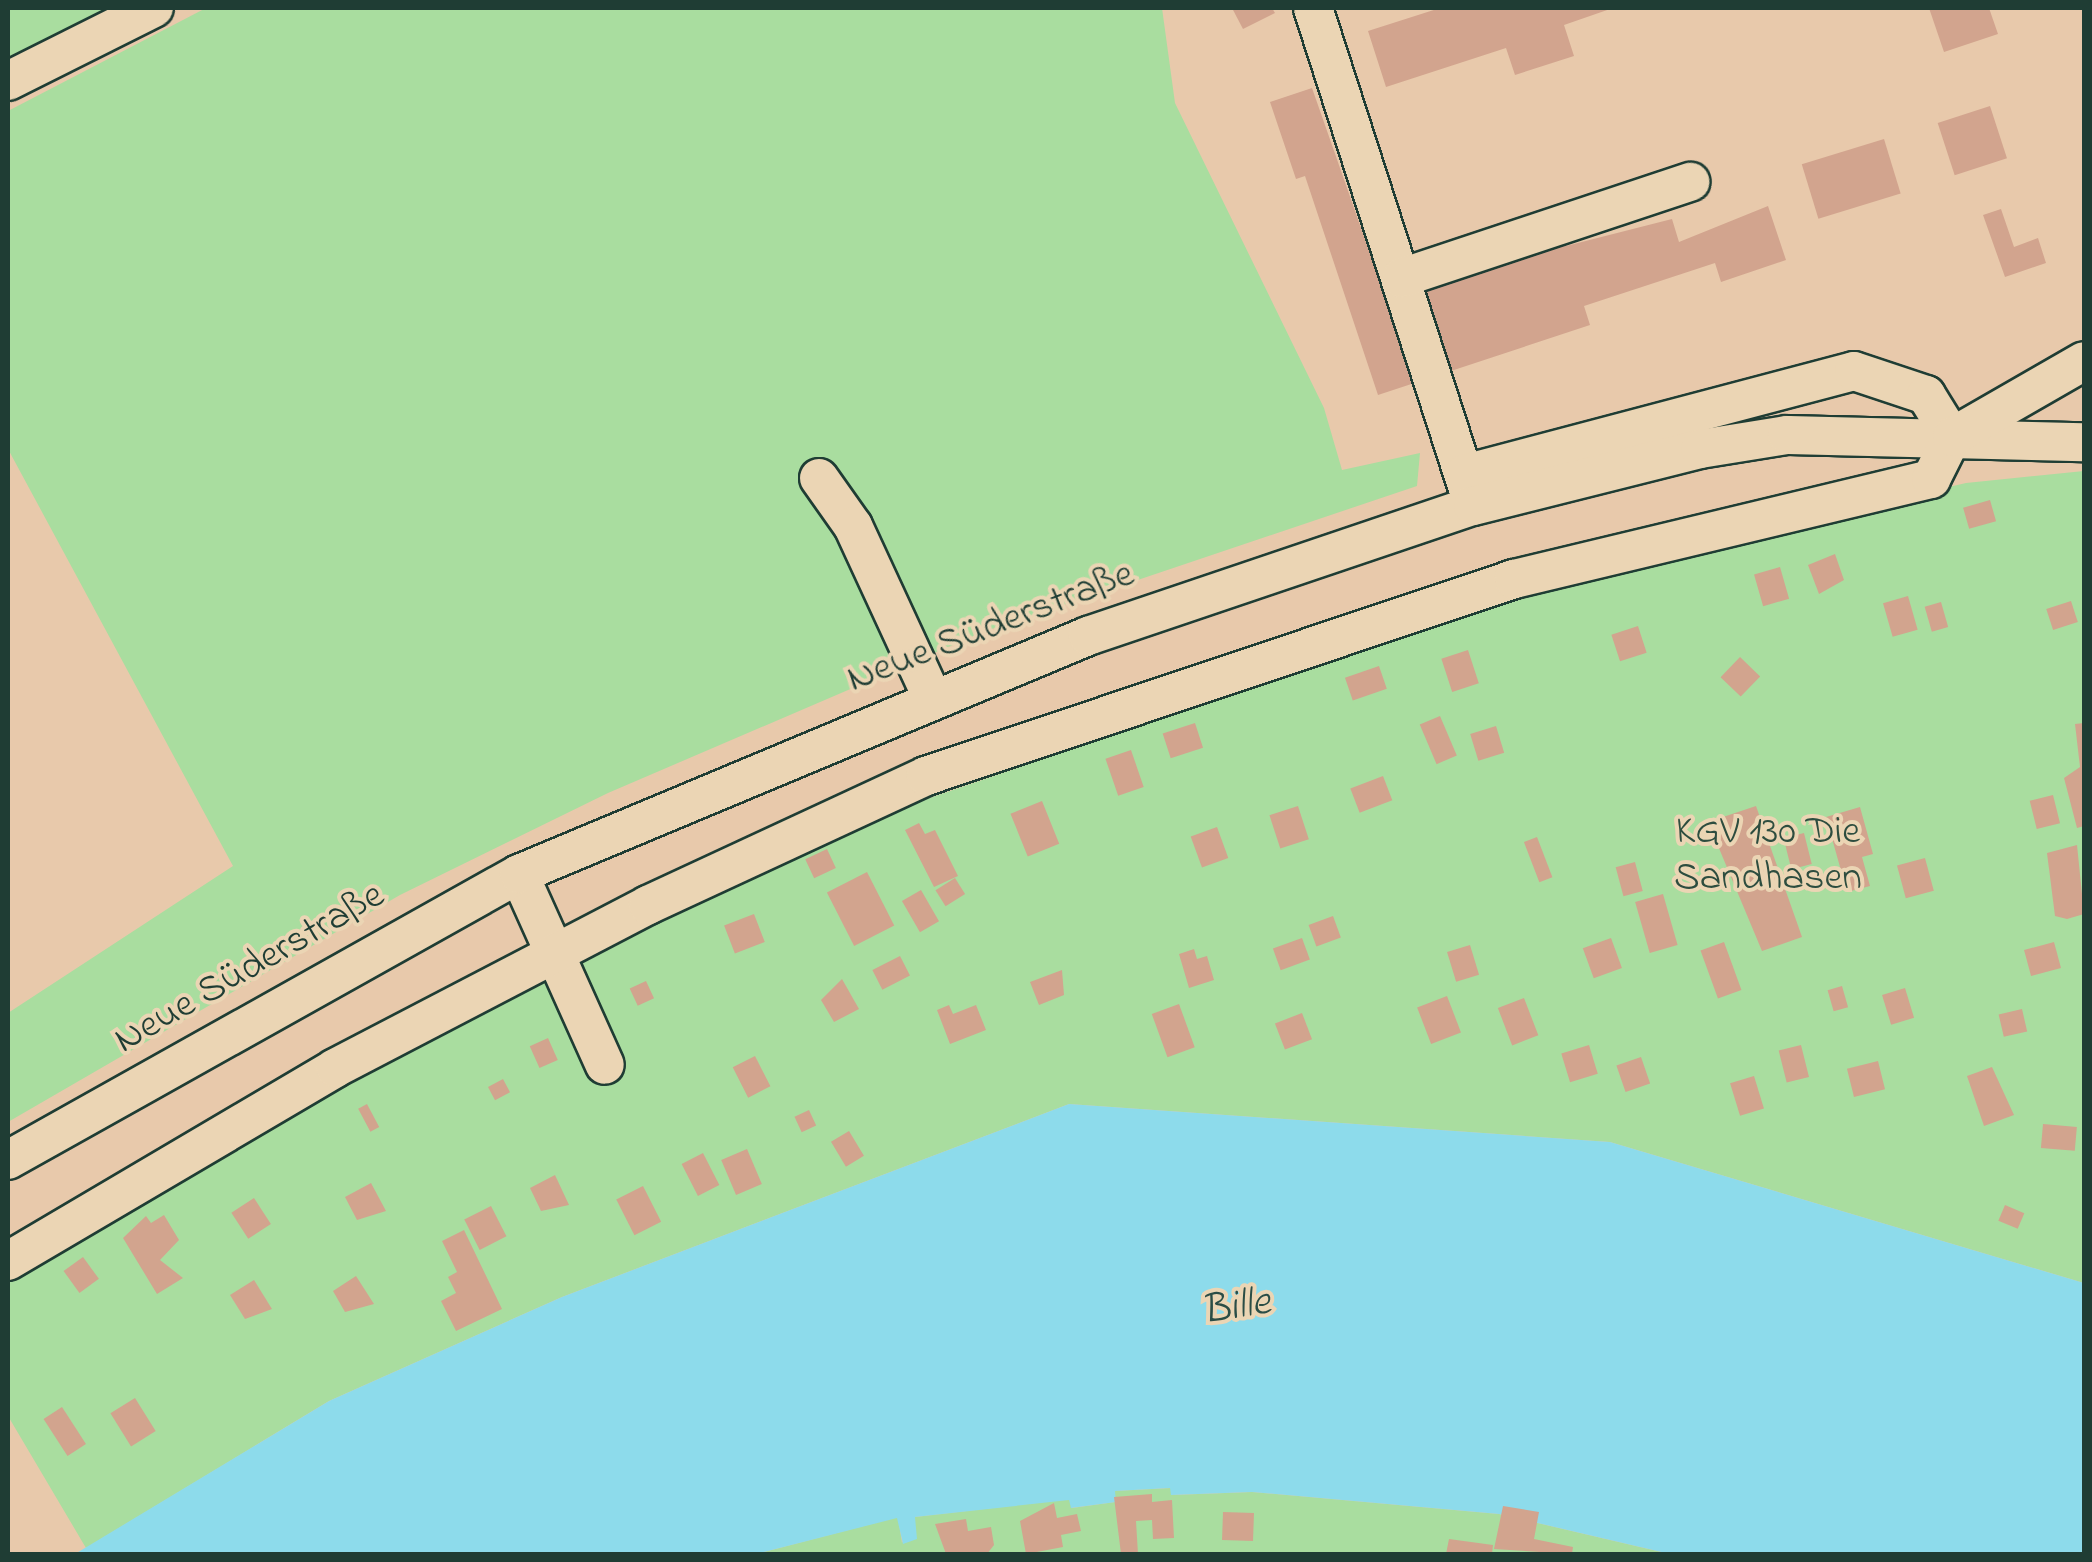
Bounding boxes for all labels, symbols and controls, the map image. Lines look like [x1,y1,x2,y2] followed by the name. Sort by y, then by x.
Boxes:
[841,551,1141,705] street label: Neue Süderstraße
[1674,809,1862,903] park label: KGV 130 Die Sandhasen
[107,872,393,1066] street label: Neue Süderstraße
[1198,1278,1274,1338] water label: Bille

